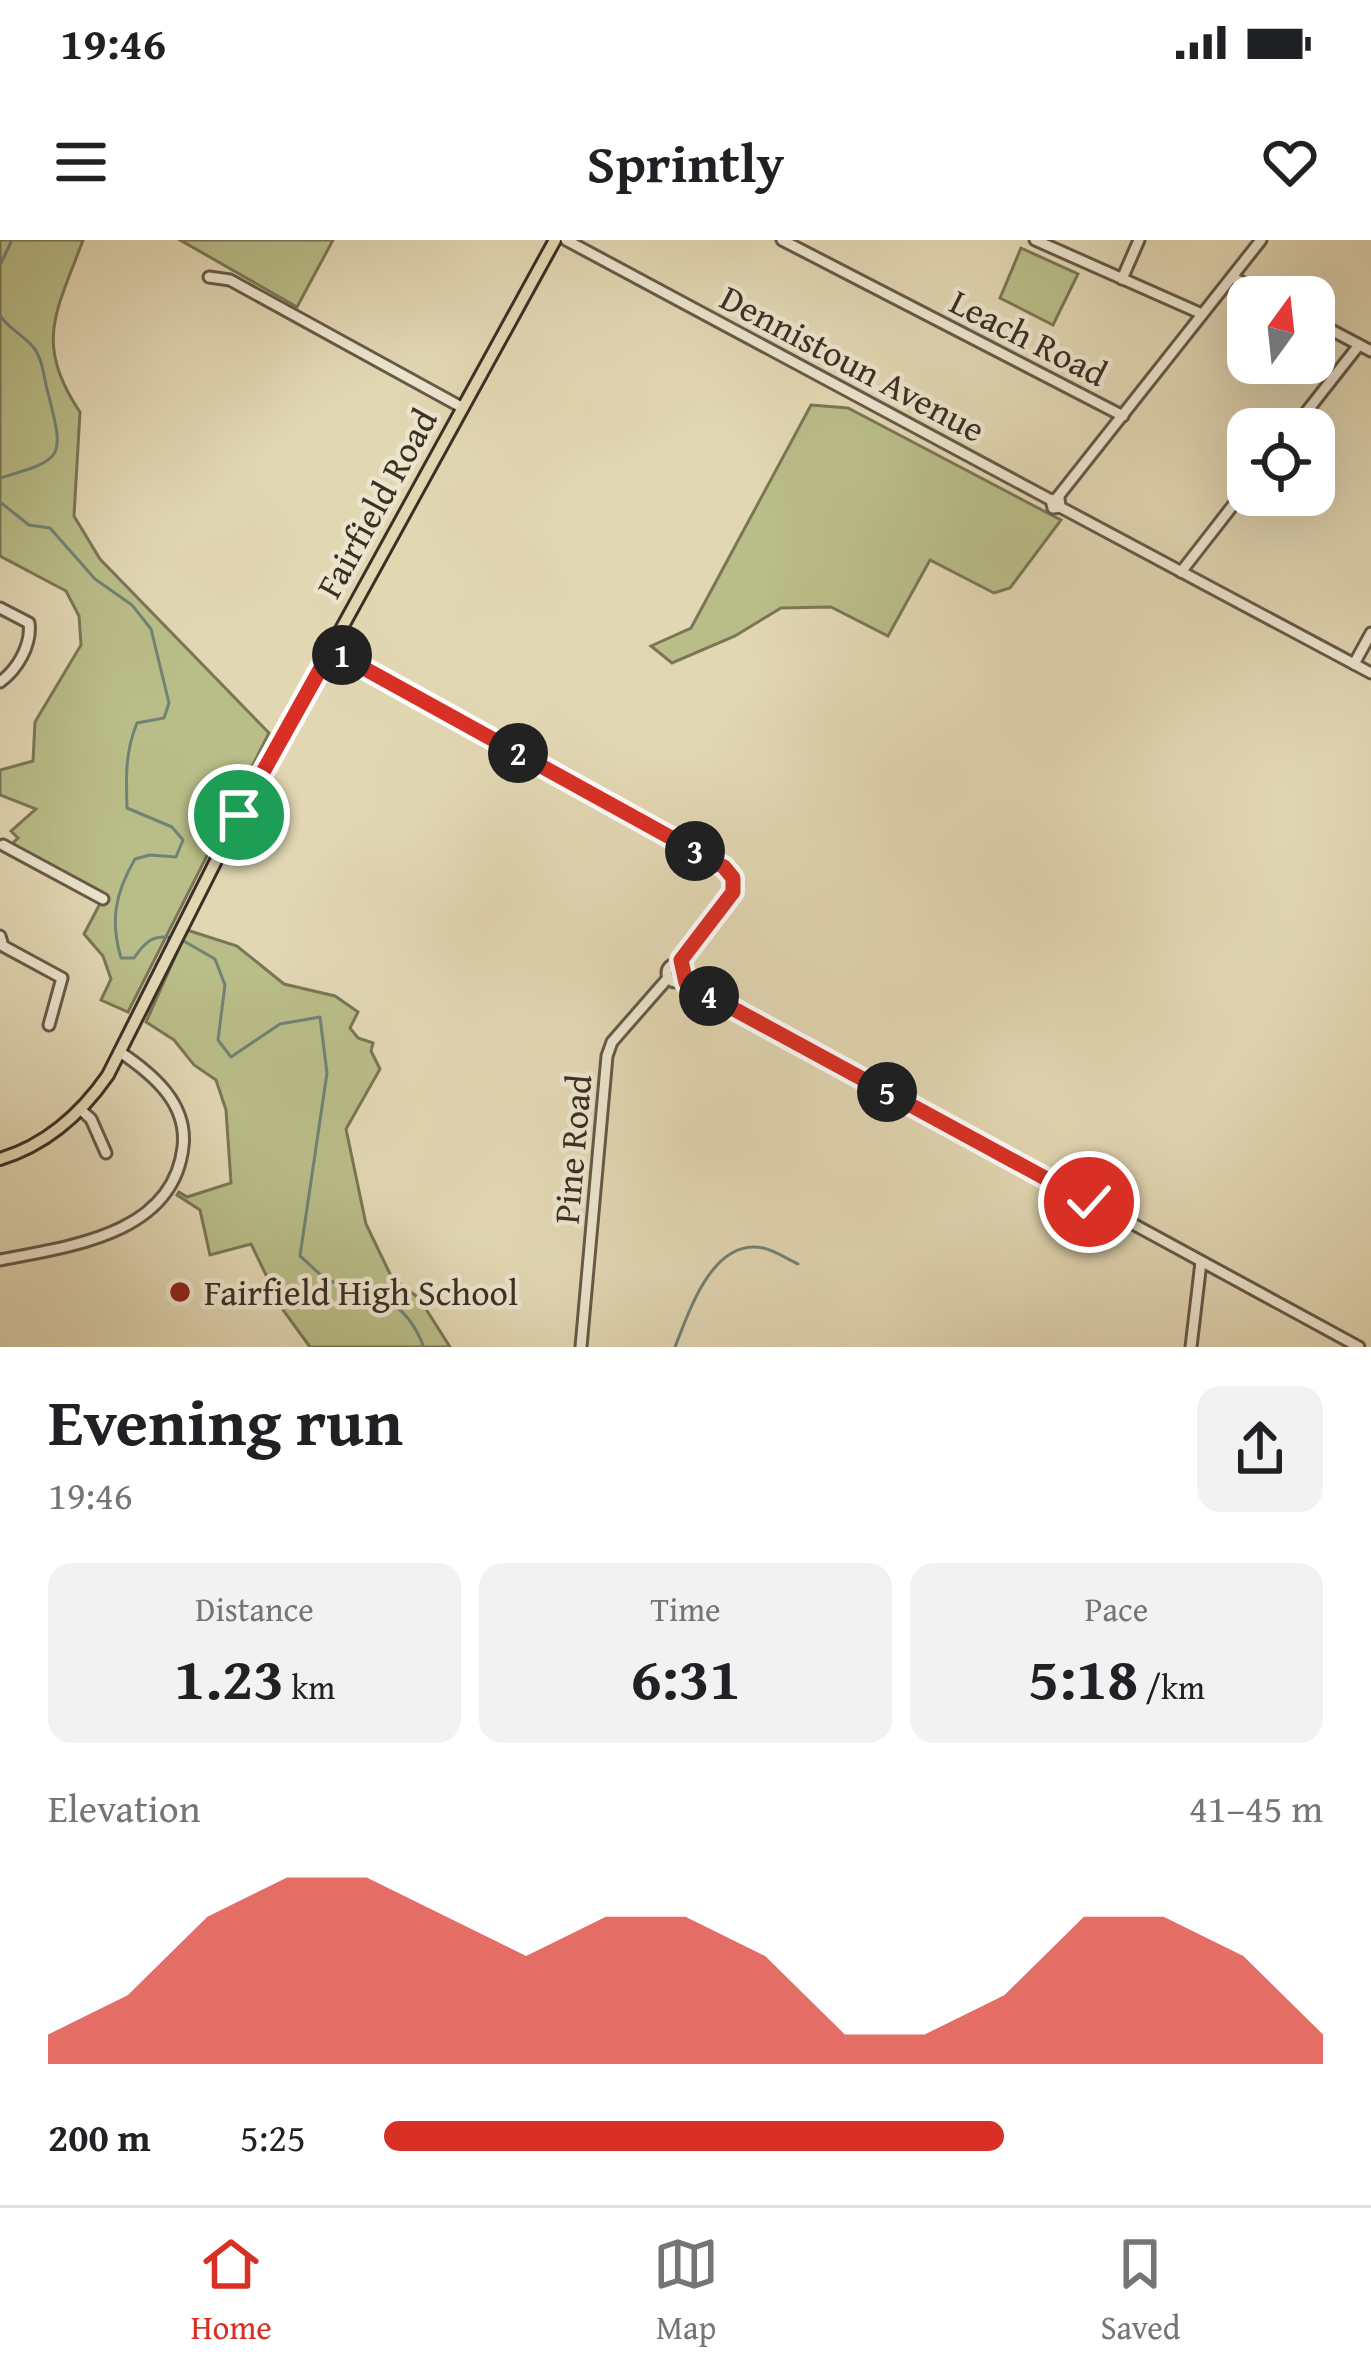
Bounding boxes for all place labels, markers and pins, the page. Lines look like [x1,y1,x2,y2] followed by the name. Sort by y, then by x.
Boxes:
[312,625,372,685] pin: 1
[488,723,548,783] pin: 2
[188,764,290,866] pin
[665,821,725,881] pin: 3
[679,966,739,1026] pin: 4
[857,1062,917,1122] pin: 5
[1038,1151,1140,1253] pin
[204,1265,518,1318] place label: Fairfield High School
[167,1279,193,1305] marker: Fairfield High School

